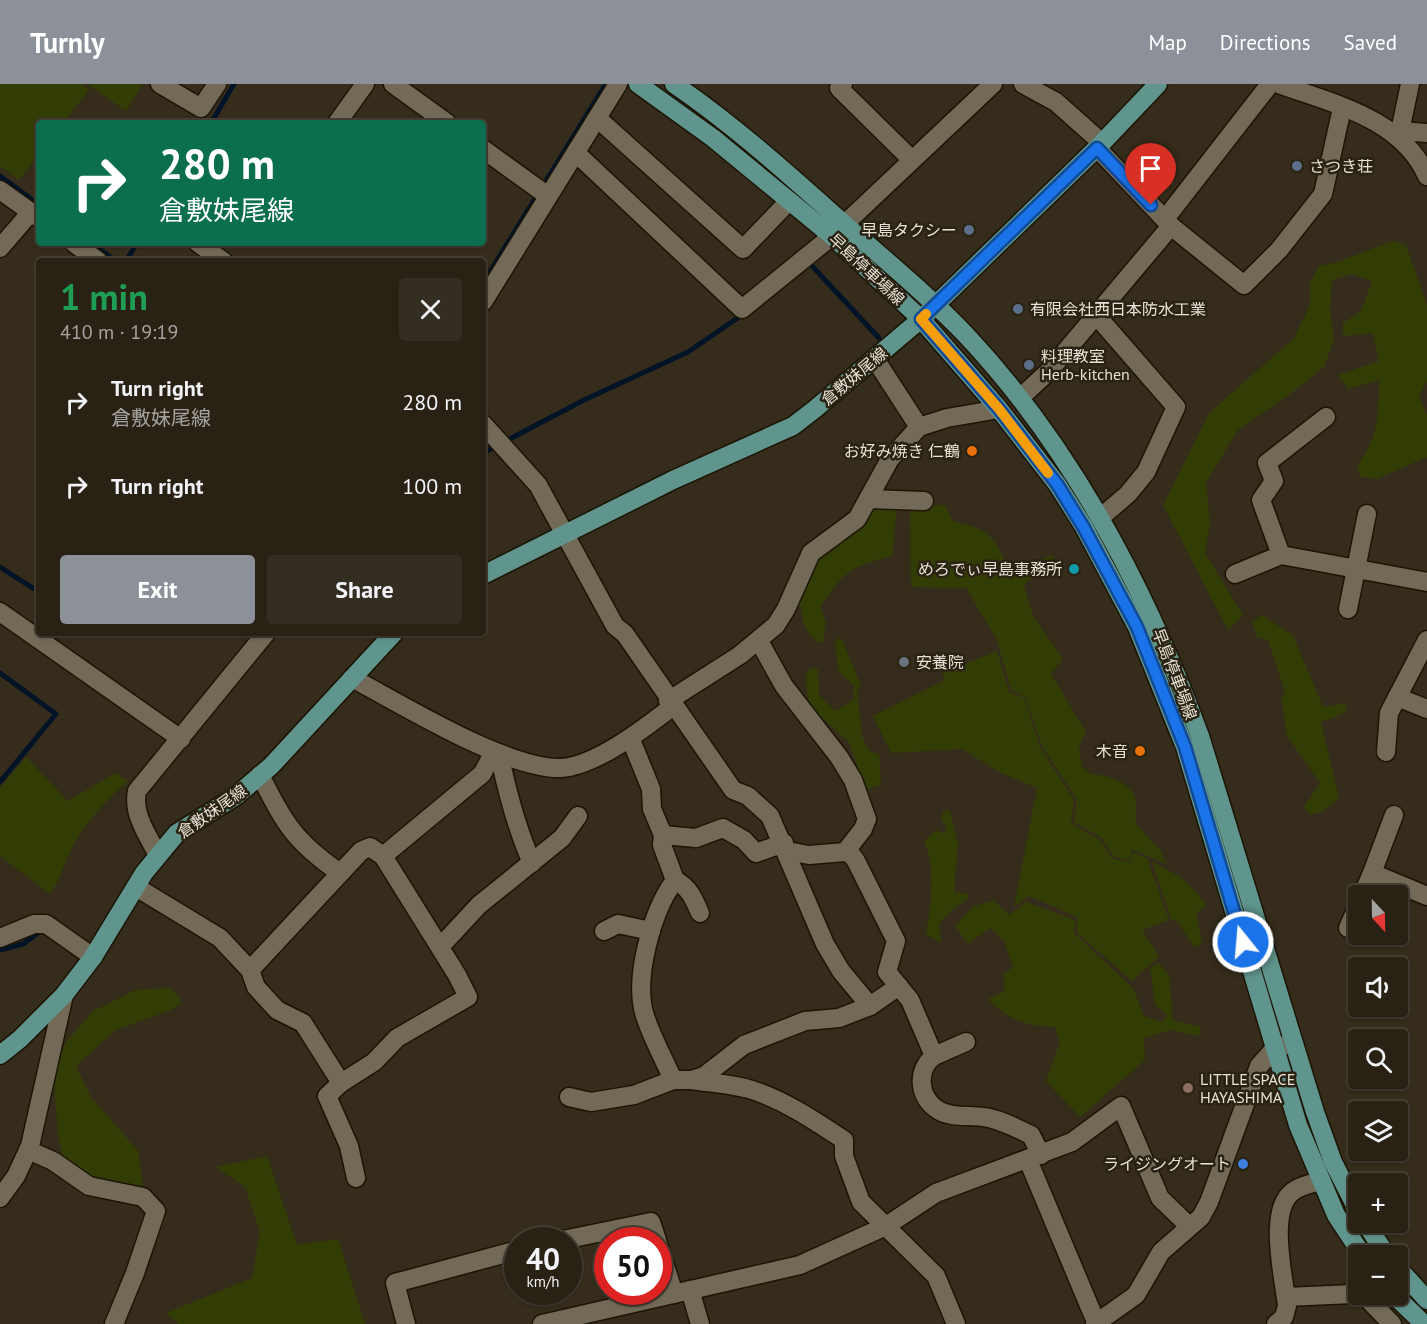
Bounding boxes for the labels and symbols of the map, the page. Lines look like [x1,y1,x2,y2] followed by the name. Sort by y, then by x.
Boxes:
[1125,143,1176,205] pin
[1309,156,1373,176] place label: さつき荘
[1290,159,1304,173] marker: さつき荘
[861,220,957,240] place label: 早島タクシー
[962,223,976,237] marker: 早島タクシー
[825,229,909,309] street label: 早島停車場線
[1030,299,1206,319] place label: 有限会社西日本防水工業
[1011,302,1025,316] marker: 有限会社西日本防水工業
[817,343,891,409] street label: 倉敷妹尾線
[1041,346,1130,384] place label: 料理教室 Herb-kitchen
[1022,358,1036,372] marker: 料理教室 Herb-kitchen
[844,441,960,461] place label: お好み焼き 仁鶴
[965,444,979,458] marker: お好み焼き 仁鶴
[918,559,1062,579] place label: めろでぃ早島事務所
[1067,562,1081,576] marker: めろでぃ早島事務所
[1148,626,1202,722] street label: 早島停車場線
[916,652,964,672] place label: 安養院
[897,655,911,669] marker: 安養院
[1096,741,1128,761] place label: 木音
[1133,744,1147,758] marker: 木音
[173,780,251,842] street label: 倉敷妹尾線
[1348,885,1408,945] north arrow
[1211,910,1275,974] position arrow
[1200,1069,1295,1107] place label: LITTLE SPACE HAYASHIMA
[1181,1081,1195,1095] marker: LITTLE SPACE HAYASHIMA
[1103,1154,1231,1174] place label: ライジングオート
[1236,1157,1250,1171] marker: ライジングオート
[594,1227,672,1305] speed limit sign: 50

